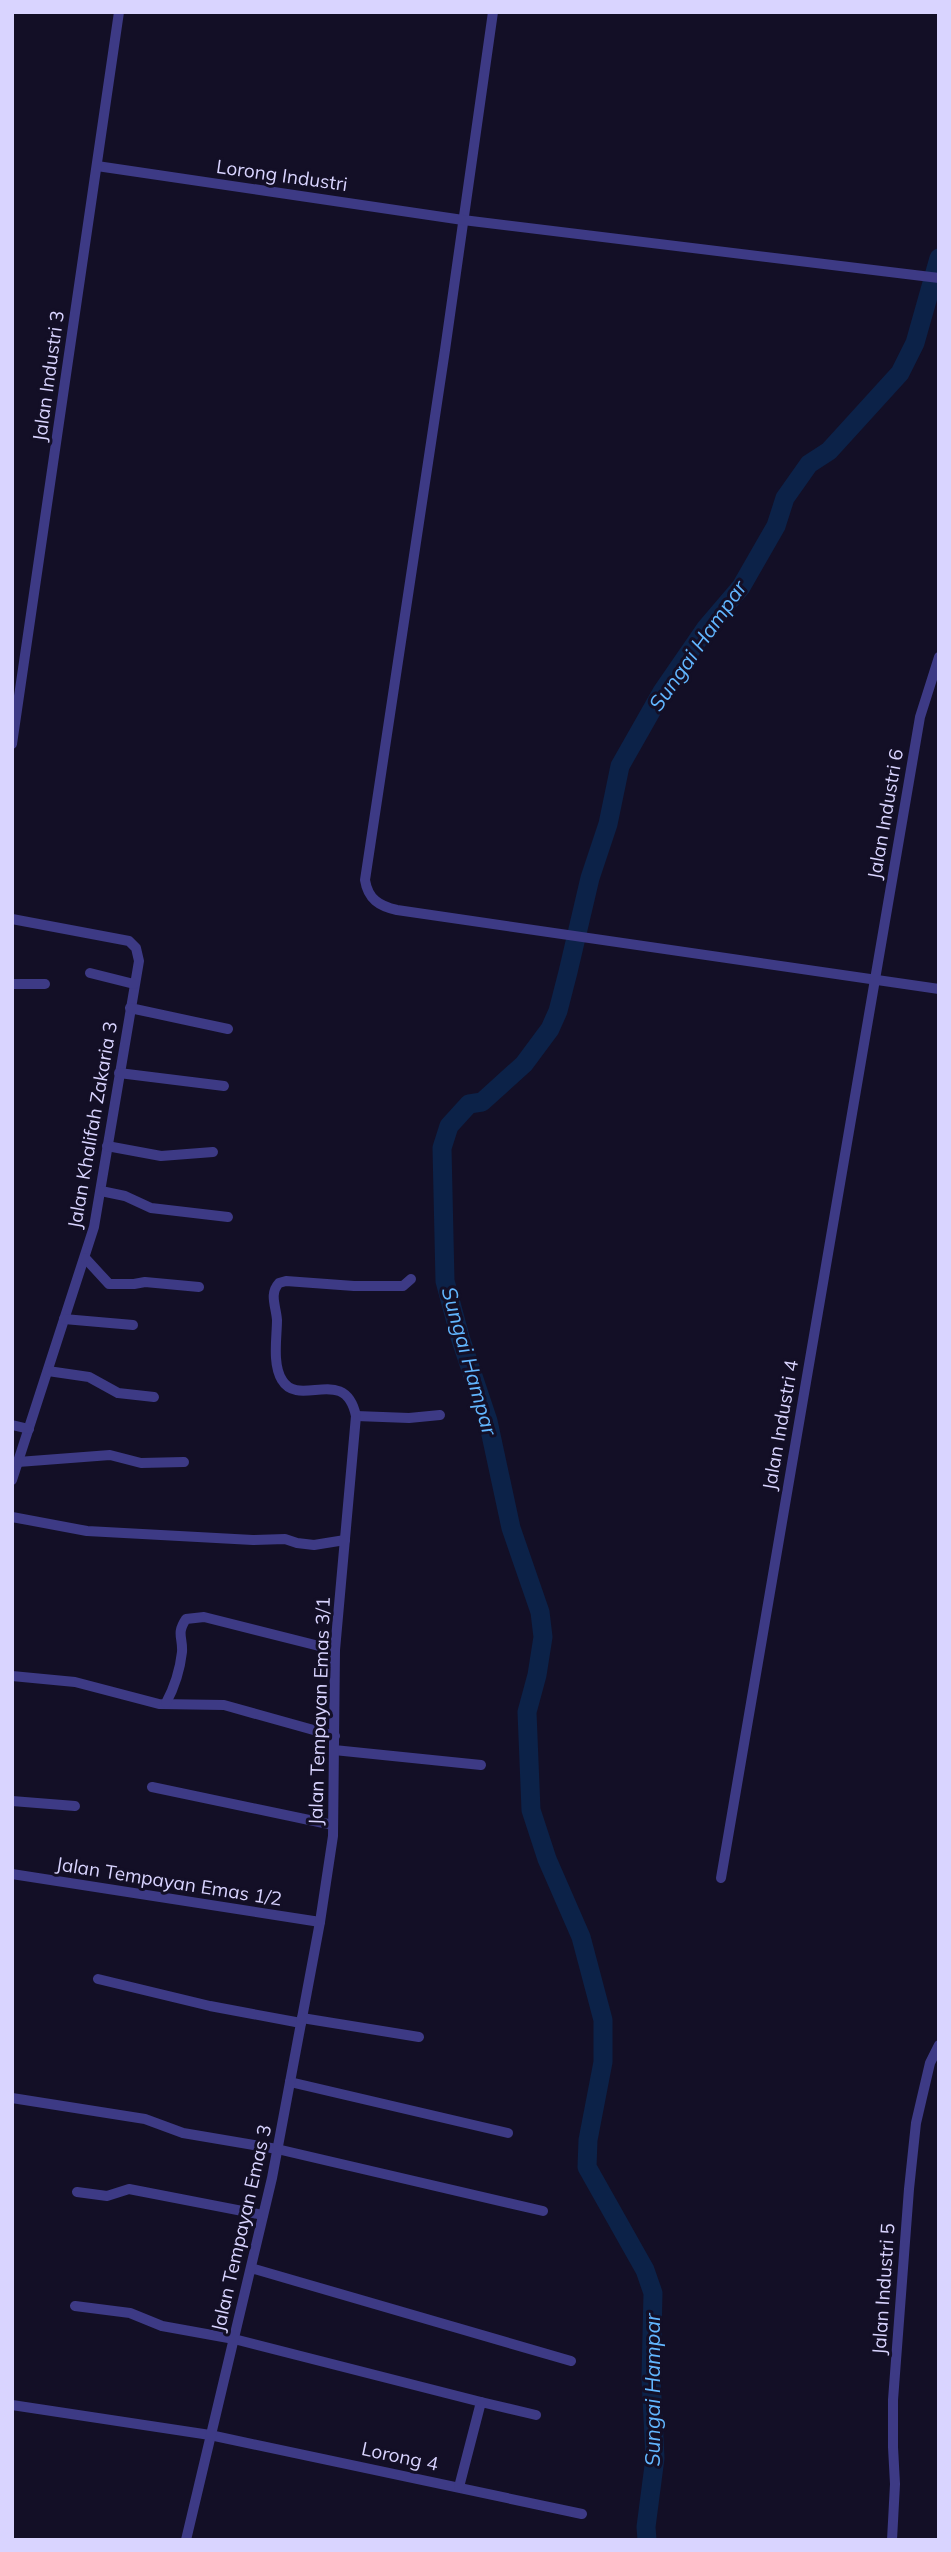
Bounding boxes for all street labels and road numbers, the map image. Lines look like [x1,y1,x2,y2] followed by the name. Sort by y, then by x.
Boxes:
[215,154,349,196] street label: Lorong Industri
[27,309,69,443] street label: Jalan Industri 3
[862,747,908,881] street label: Jalan Industri 6
[62,1020,122,1230] street label: Jalan Khalifah Zakaria 3
[757,1358,803,1492] street label: Jalan Industri 4
[303,1596,335,1826] street label: Jalan Tempayan Emas 3/1
[54,1851,284,1911] street label: Jalan Tempayan Emas 1/2
[205,2122,277,2334] street label: Jalan Tempayan Emas 3
[866,2222,900,2356] street label: Jalan Industri 5
[360,2436,440,2476] street label: Lorong 4

